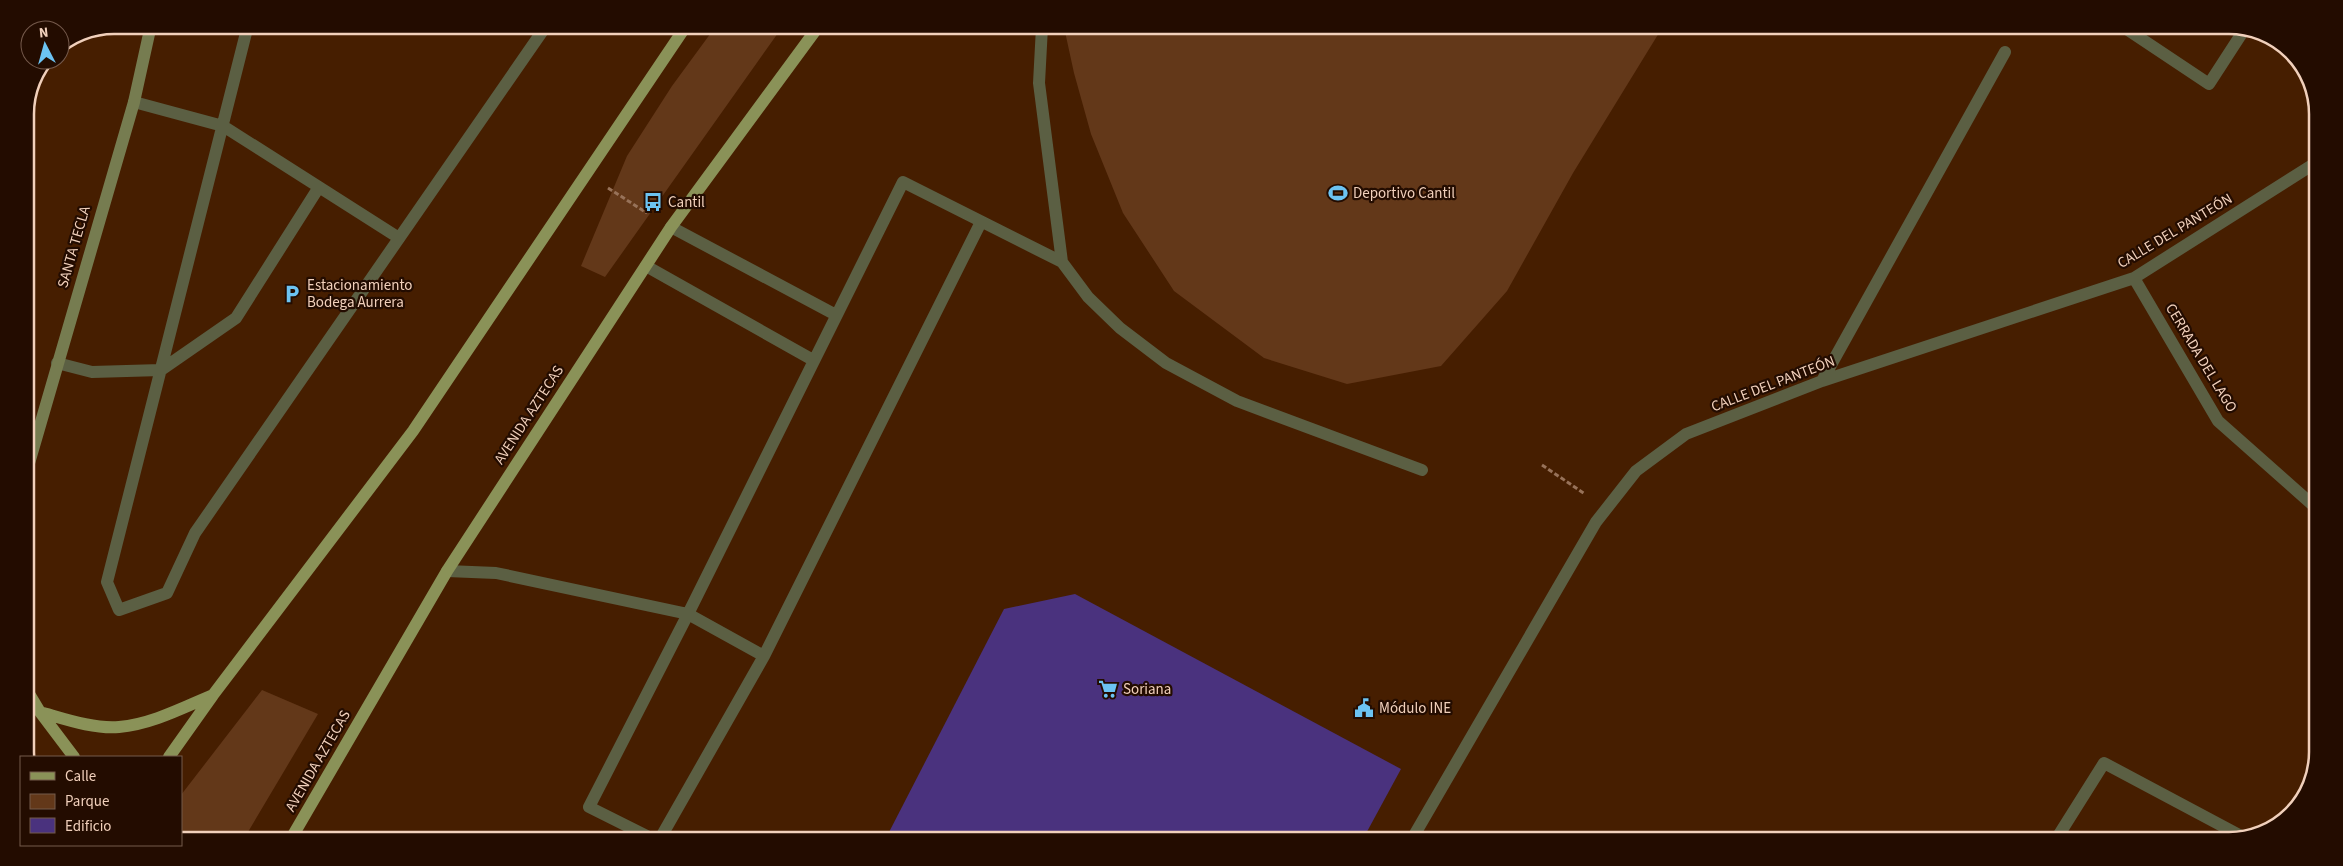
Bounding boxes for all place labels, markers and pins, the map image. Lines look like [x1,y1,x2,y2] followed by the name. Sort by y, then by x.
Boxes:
[1327,182,1349,204] sports icon: Deportivo Cantil
[1353,183,1455,204] place label: Deportivo Cantil
[642,191,664,213] bus stop icon: Cantil
[668,192,705,213] place label: Cantil
[307,275,412,313] place label: Estacionamiento Bodega Aurrera
[281,283,303,305] parking icon: Estacionamiento Bodega Aurrera
[1097,678,1119,700] supermarket icon: Soriana
[1123,679,1171,700] place label: Soriana
[1353,697,1375,719] public building icon: Módulo INE
[1379,698,1451,719] place label: Módulo INE

